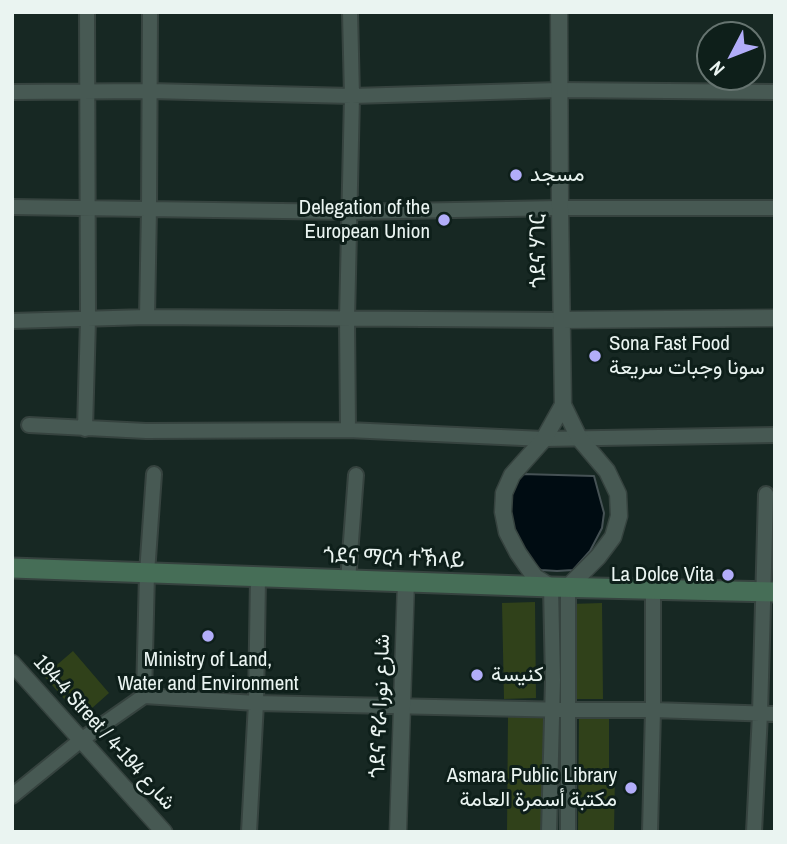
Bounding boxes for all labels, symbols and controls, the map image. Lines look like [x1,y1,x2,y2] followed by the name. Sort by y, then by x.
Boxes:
[696,21,766,91] north arrow
[703,56,730,82] text: N
[530,162,584,188] place label: مسجد
[508,167,524,183] marker: مسجد
[299,195,430,245] place label: Delegation of the European Union
[436,212,452,228] marker: Delegation of the European Union
[526,214,552,288] street label: ጎደና ሃገር
[609,331,765,381] place label: Sona Fast Food سونا وجبات سريعة
[587,348,603,364] marker: Sona Fast Food سونا وجبات سريعة
[323,544,465,574] street label: ጎደና ማርሳ ተኽላይ
[611,562,714,588] place label: La Dolce Vita
[720,567,736,583] marker: La Dolce Vita
[200,628,216,644] marker: Ministry of Land, Water and Environment
[366,634,396,778] street label: ጎደና ኖራ شارع نورا
[117,647,299,697] place label: Ministry of Land, Water and Environment
[28,650,180,816] street label: 194-4 Street / شارع 194-4
[491,662,544,688] place label: كنيسة
[469,667,485,683] marker: كنيسة
[447,763,617,813] place label: Asmara Public Library مكتبة أسمرة العامة
[623,780,639,796] marker: Asmara Public Library مكتبة أسمرة العامة

